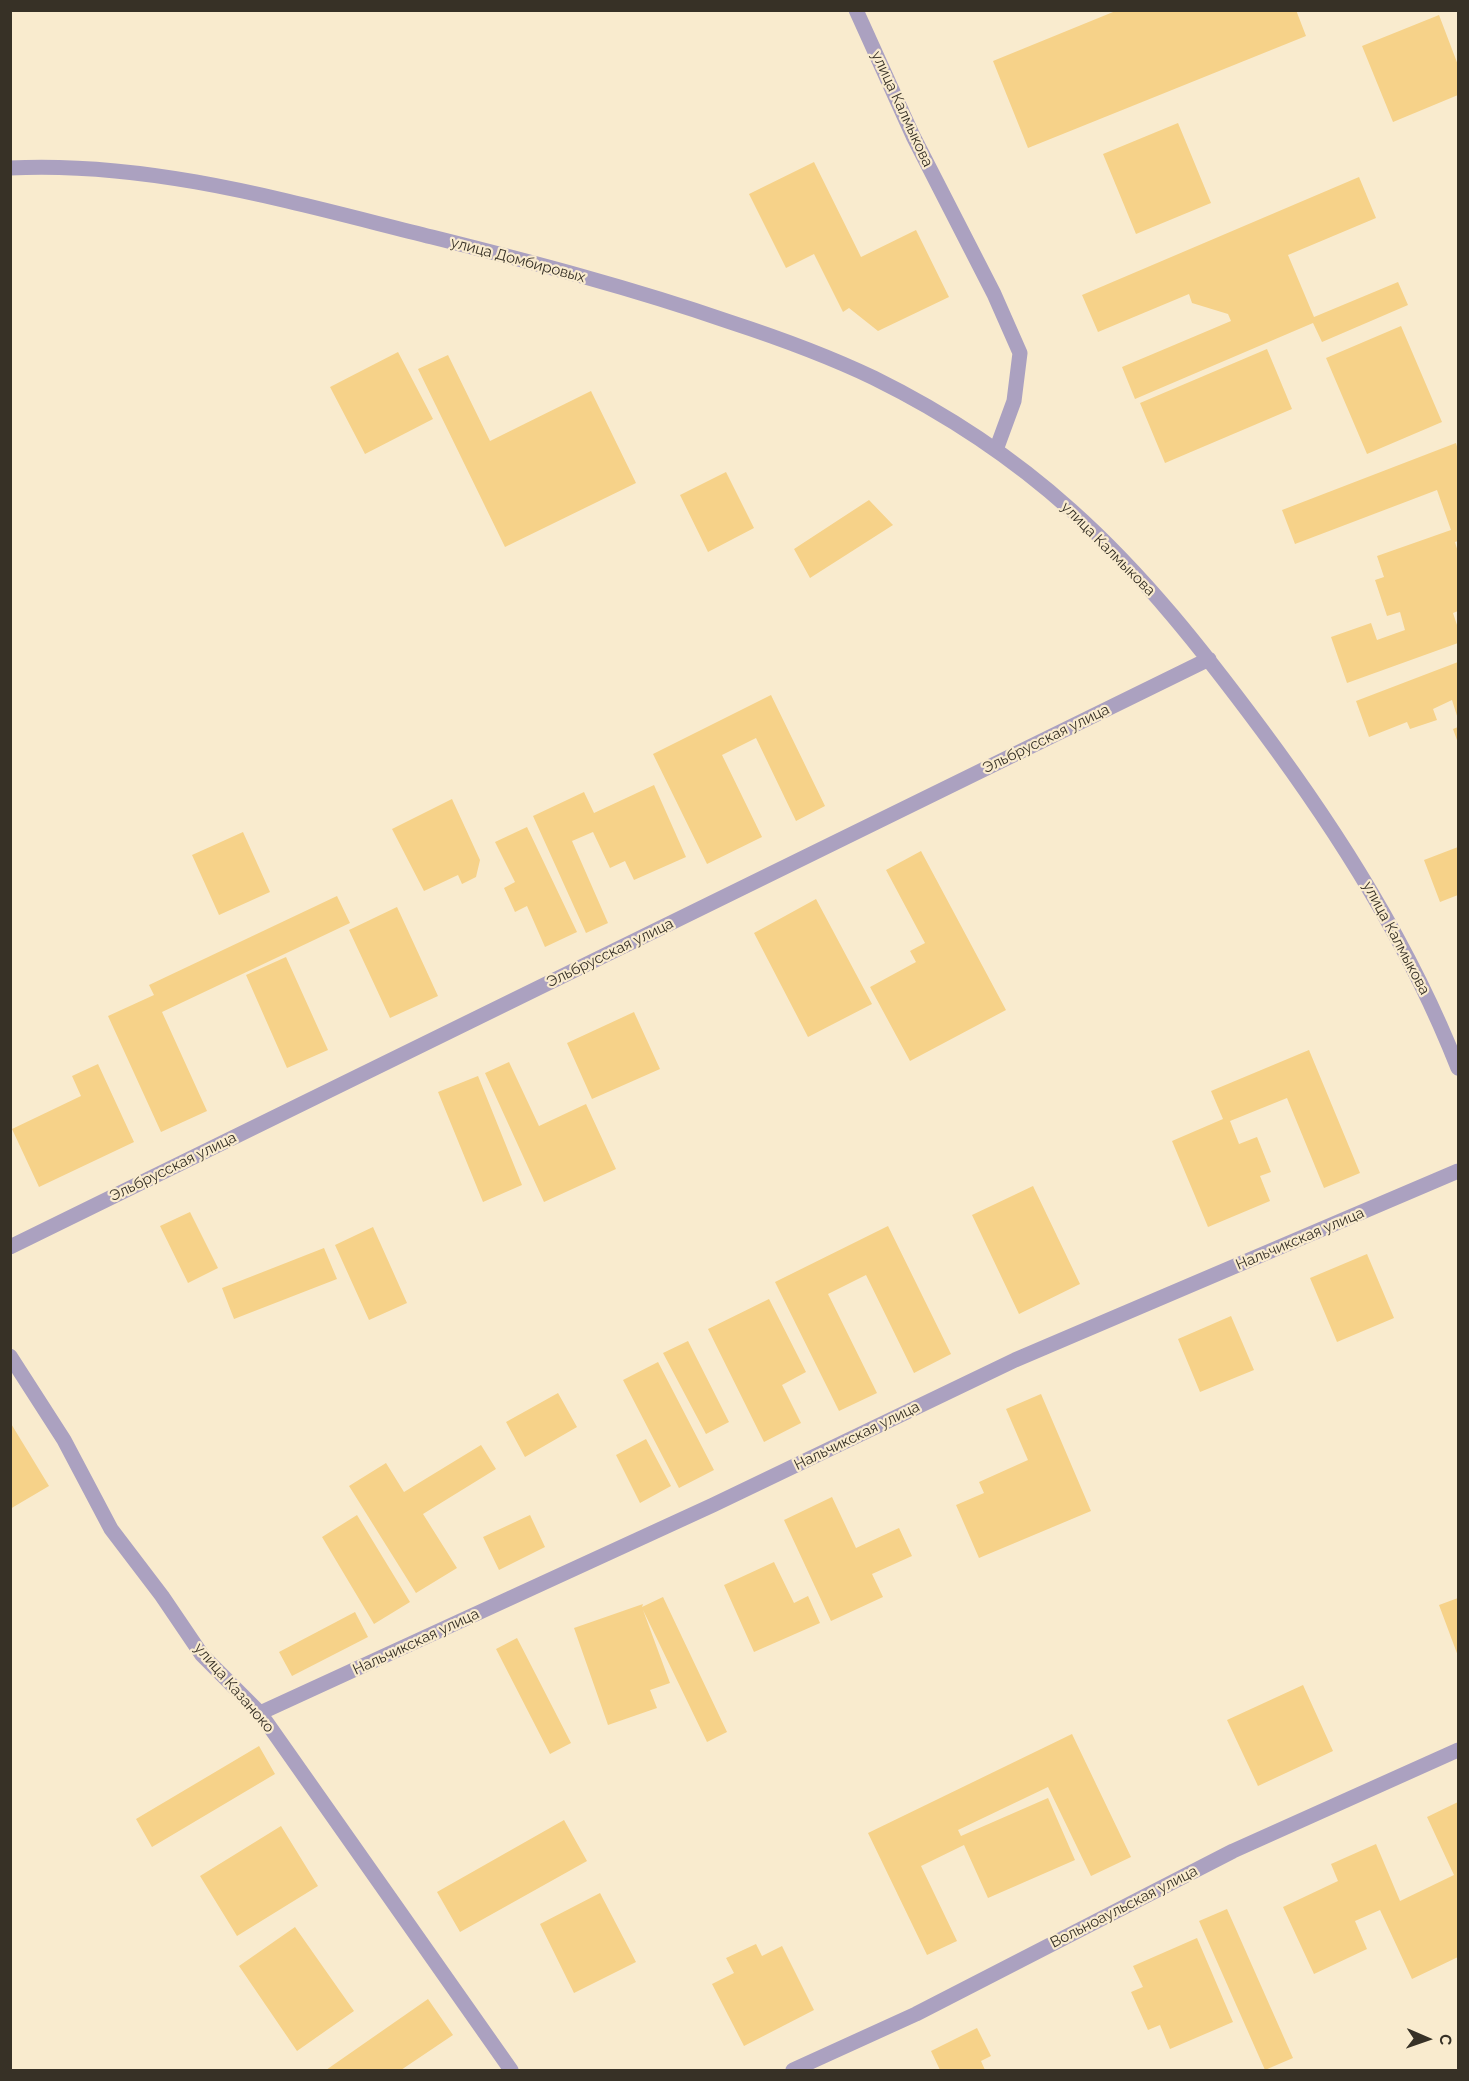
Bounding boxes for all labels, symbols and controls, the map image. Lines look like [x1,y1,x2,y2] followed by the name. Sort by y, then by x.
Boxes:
[867,48,937,170] street label: улица Калмыкова
[449,233,587,287] street label: улица Домбировых
[1057,498,1159,600] street label: улица Калмыкова
[980,700,1112,778] street label: Эльбрусская улица
[1359,878,1433,998] street label: улица Калмыкова
[544,914,676,992] street label: Эльбрусская улица
[107,1128,239,1206] street label: Эльбрусская улица
[1233,1204,1367,1274] street label: Нальчикская улица
[791,1398,923,1474] street label: Нальчикская улица
[350,1605,482,1679] street label: Нальчикская улица
[190,1639,278,1737] street label: улица Казаноко
[1047,1862,1201,1952] street label: Вольноаульская улица
[1397,2009,1457,2069] north arrow
[1436,2034,1455,2045] text: С

